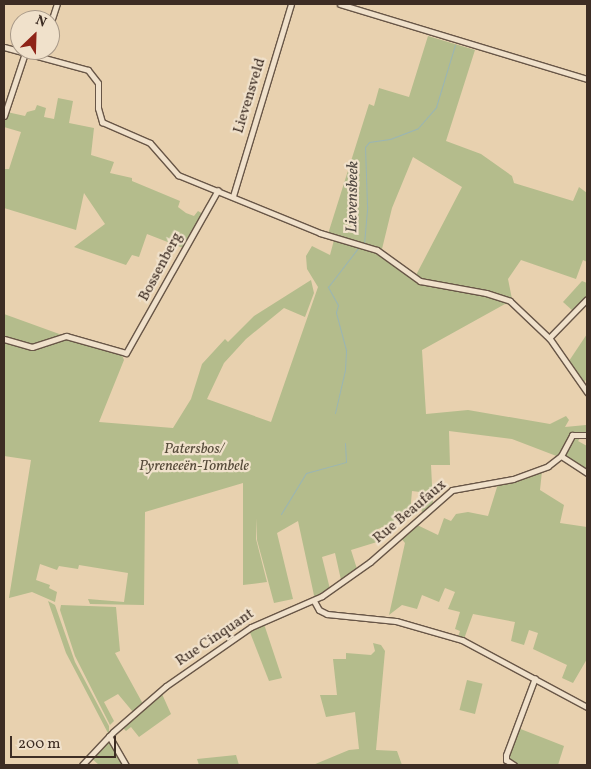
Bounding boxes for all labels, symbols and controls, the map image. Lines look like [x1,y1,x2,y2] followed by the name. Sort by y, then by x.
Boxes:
[10,10,60,60] north arrow
[32,11,49,32] text: N
[230,56,270,136] street label: Lievensveld
[343,161,363,233] water label: Lievensbeek
[135,229,187,305] street label: Bossenberg
[139,440,249,475] park label: Patersbos/ Pyreneeën-Tombele
[370,476,450,548] street label: Rue Beaufaux
[172,605,258,671] street label: Rue Cinquant
[12,726,119,758] scale bar
[18,734,61,755] text: 200 m

